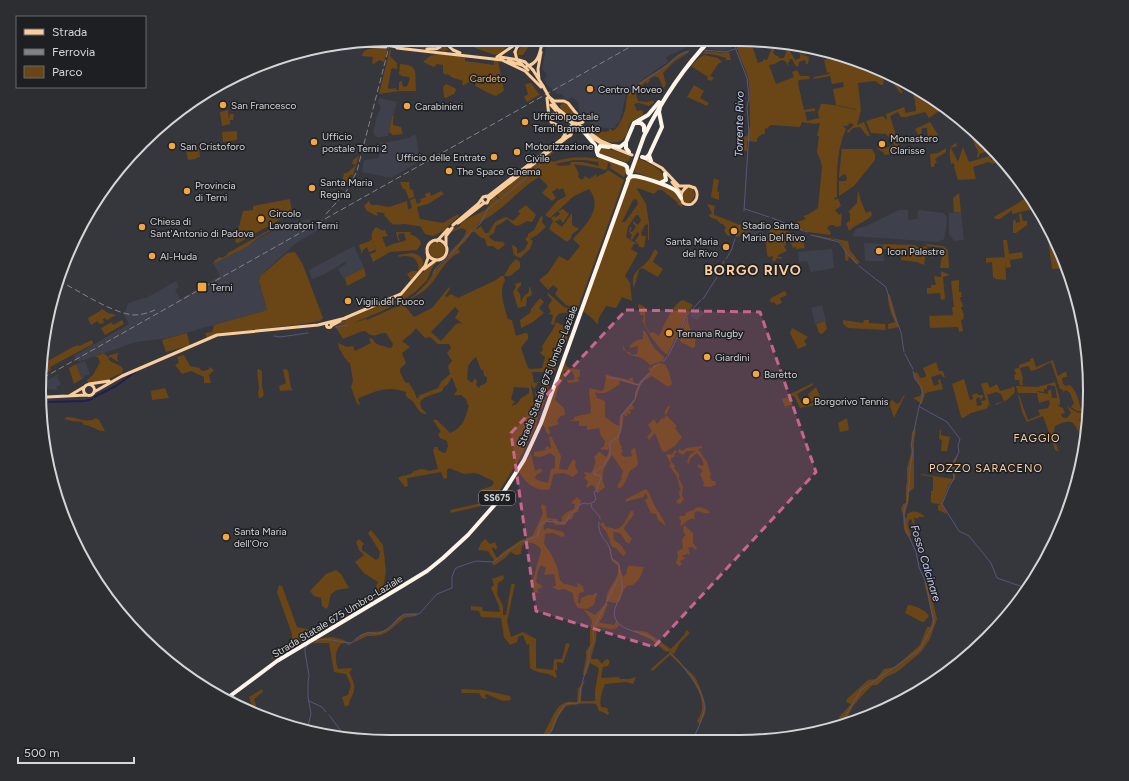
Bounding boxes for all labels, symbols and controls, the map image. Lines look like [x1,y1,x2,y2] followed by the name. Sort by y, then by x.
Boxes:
[16,16,146,88] legend
[52,25,87,39] text: Strada
[52,45,95,59] text: Ferrovia
[52,65,82,79] text: Parco
[470,72,506,85] park label: Cardeto
[598,83,662,96] place label: Centro Moveo
[585,84,595,94] marker: Centro Moveo
[732,90,747,157] water label: Torrente Rivo
[231,99,297,112] place label: San Francesco
[218,100,228,110] marker: San Francesco
[415,100,463,113] place label: Carabinieri
[402,101,412,111] marker: Carabinieri
[533,110,601,135] place label: Ufficio postale Terni Bramante
[520,117,530,127] marker: Ufficio postale Terni Bramante
[322,130,387,155] place label: Ufficio postale Terni 2
[890,132,938,157] place label: Monastero Clarisse
[309,137,319,147] marker: Ufficio postale Terni 2
[877,139,887,149] marker: Monastero Clarisse
[180,140,245,153] place label: San Cristoforo
[525,140,594,165] place label: Motorizzazione Civile
[167,141,177,151] marker: San Cristoforo
[512,147,522,157] marker: Motorizzazione Civile
[397,151,487,164] place label: Ufficio delle Entrate
[489,152,499,162] marker: Ufficio delle Entrate
[457,165,541,178] place label: The Space Cinema
[444,166,454,176] marker: The Space Cinema
[320,176,373,201] place label: Santa Maria Regina
[195,179,236,204] place label: Provincia di Terni
[307,183,317,193] marker: Santa Maria Regina
[182,186,192,196] marker: Provincia di Terni
[269,207,338,232] place label: Circolo Lavoratori Terni
[256,214,266,224] marker: Circolo Lavoratori Terni
[150,215,254,240] place label: Chiesa di Sant'Antonio di Padova
[742,219,806,244] place label: Stadio Santa Maria Del Rivo
[137,222,147,232] marker: Chiesa di Sant'Antonio di Padova
[729,226,739,236] marker: Stadio Santa Maria Del Rivo
[665,235,718,260] place label: Santa Maria del Rivo
[721,242,731,252] marker: Santa Maria del Rivo
[887,245,945,258] place label: Icon Palestre
[874,246,884,256] marker: Icon Palestre
[160,250,197,263] place label: Al-Huda
[147,251,157,261] marker: Al-Huda
[704,262,802,279] district label: BORGO RIVO
[196,281,208,293] marker: Terni
[211,281,233,294] place label: Terni
[356,295,425,308] place label: Vigili del Fuoco
[343,296,353,306] marker: Vigili del Fuoco
[514,303,581,449] street label: Strada Statale 675 Umbro-Laziale
[677,327,744,340] place label: Ternana Rugby
[664,328,674,338] marker: Ternana Rugby
[715,351,749,364] place label: Giardini
[702,352,712,362] marker: Giardini
[764,368,798,381] place label: Baretto
[751,369,761,379] marker: Baretto
[814,395,889,408] place label: Borgorivo Tennis
[801,396,811,406] marker: Borgorivo Tennis
[1013,432,1061,445] district label: FAGGIO
[929,462,1043,475] district label: POZZO SARACENO
[479,491,515,505] road number: SS675
[908,523,943,603] water label: Fosso Calcinare
[234,525,287,550] place label: Santa Maria dell'Oro
[221,532,231,542] marker: Santa Maria dell'Oro
[270,572,405,661] street label: Strada Statale 675 Umbro-Laziale
[18,739,134,765] scale bar
[24,746,59,760] text: 500 m

